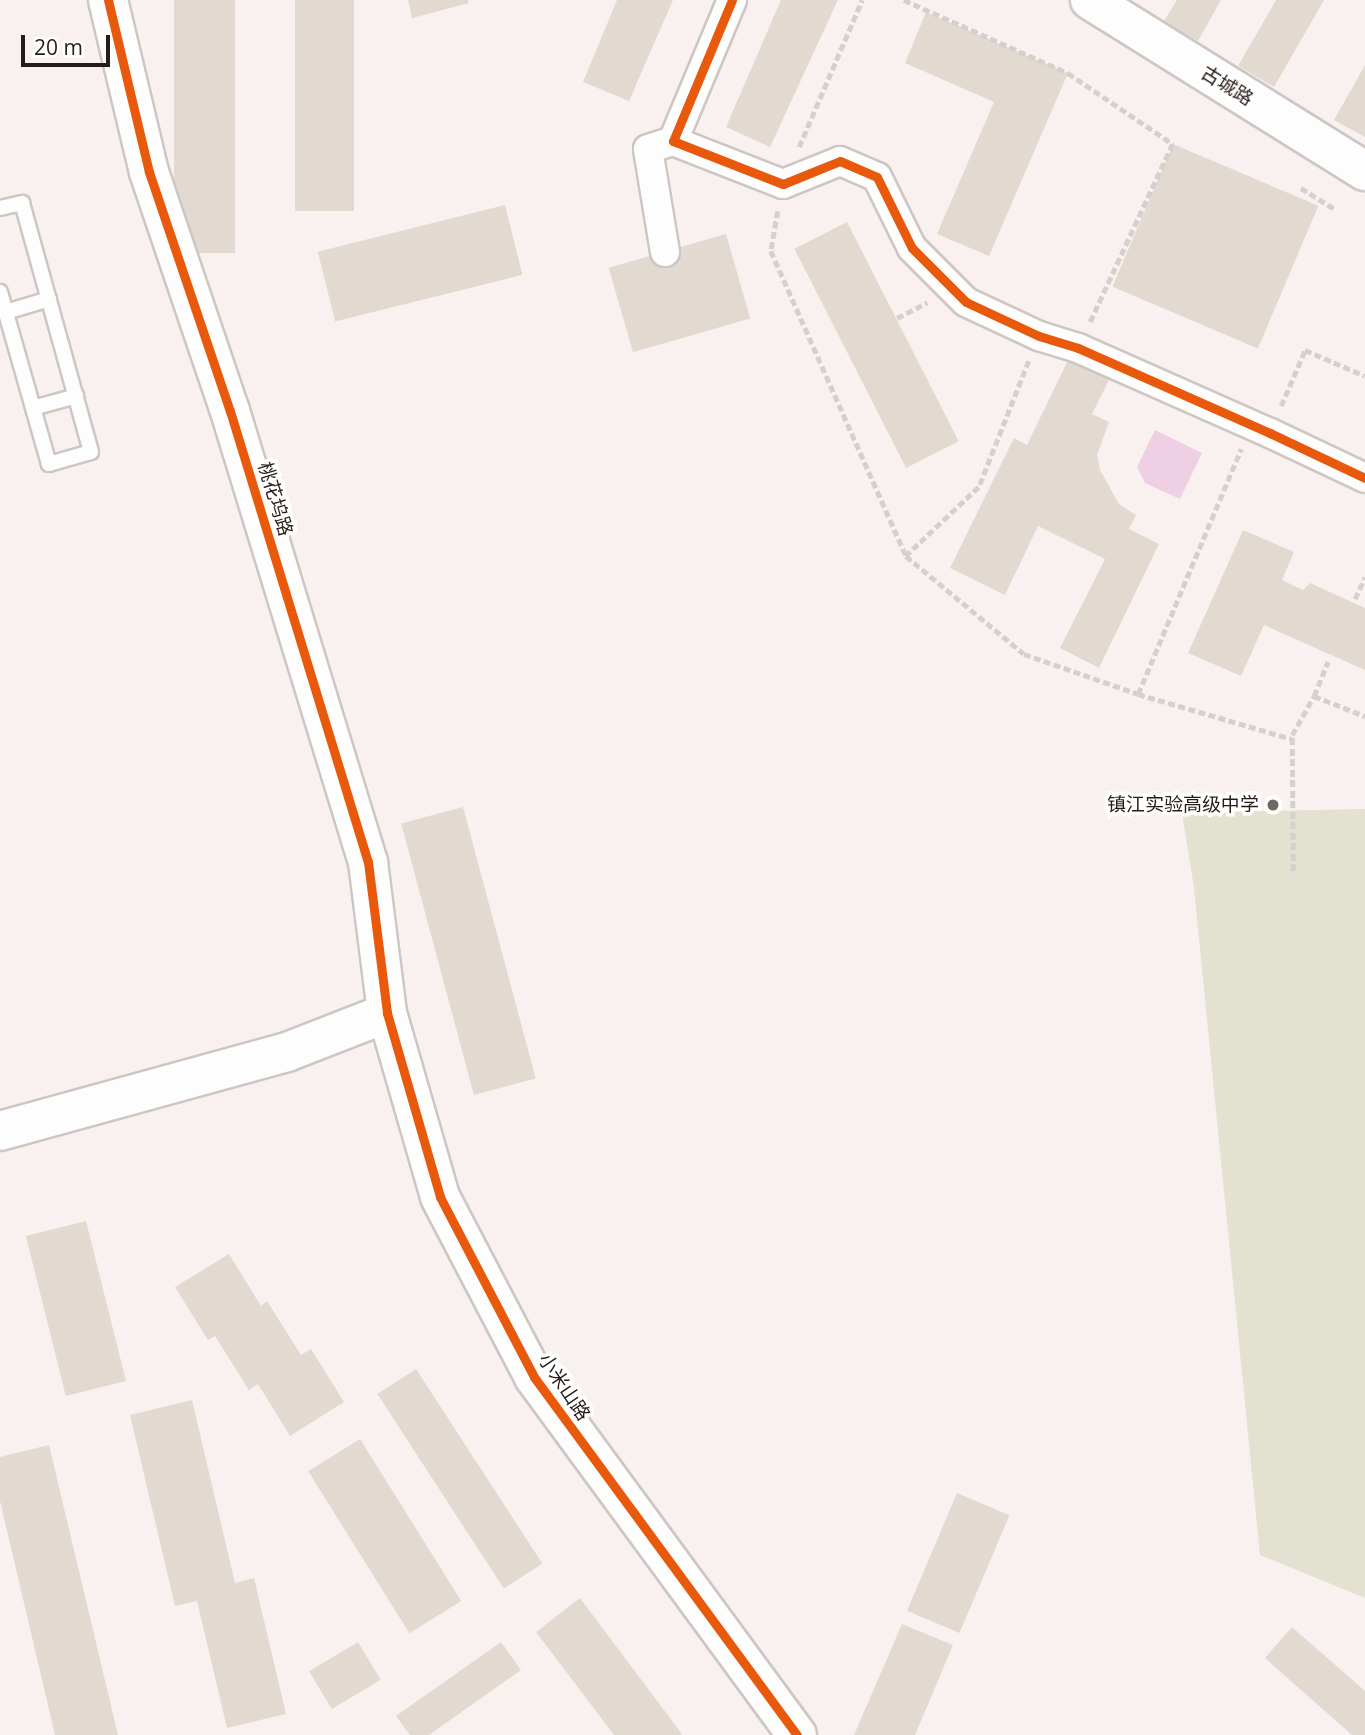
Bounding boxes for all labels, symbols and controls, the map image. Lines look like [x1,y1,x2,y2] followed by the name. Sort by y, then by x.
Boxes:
[24,21,114,65] scale bar
[34,33,83,61] text: 20 m
[1197,61,1257,111] street label: 古城路
[253,459,297,539] street label: 桃花坞路
[1107,794,1259,816] place label: 镇江实验高级中学
[1265,797,1281,813] marker: 镇江实验高级中学
[533,1349,595,1425] street label: 小米山路

